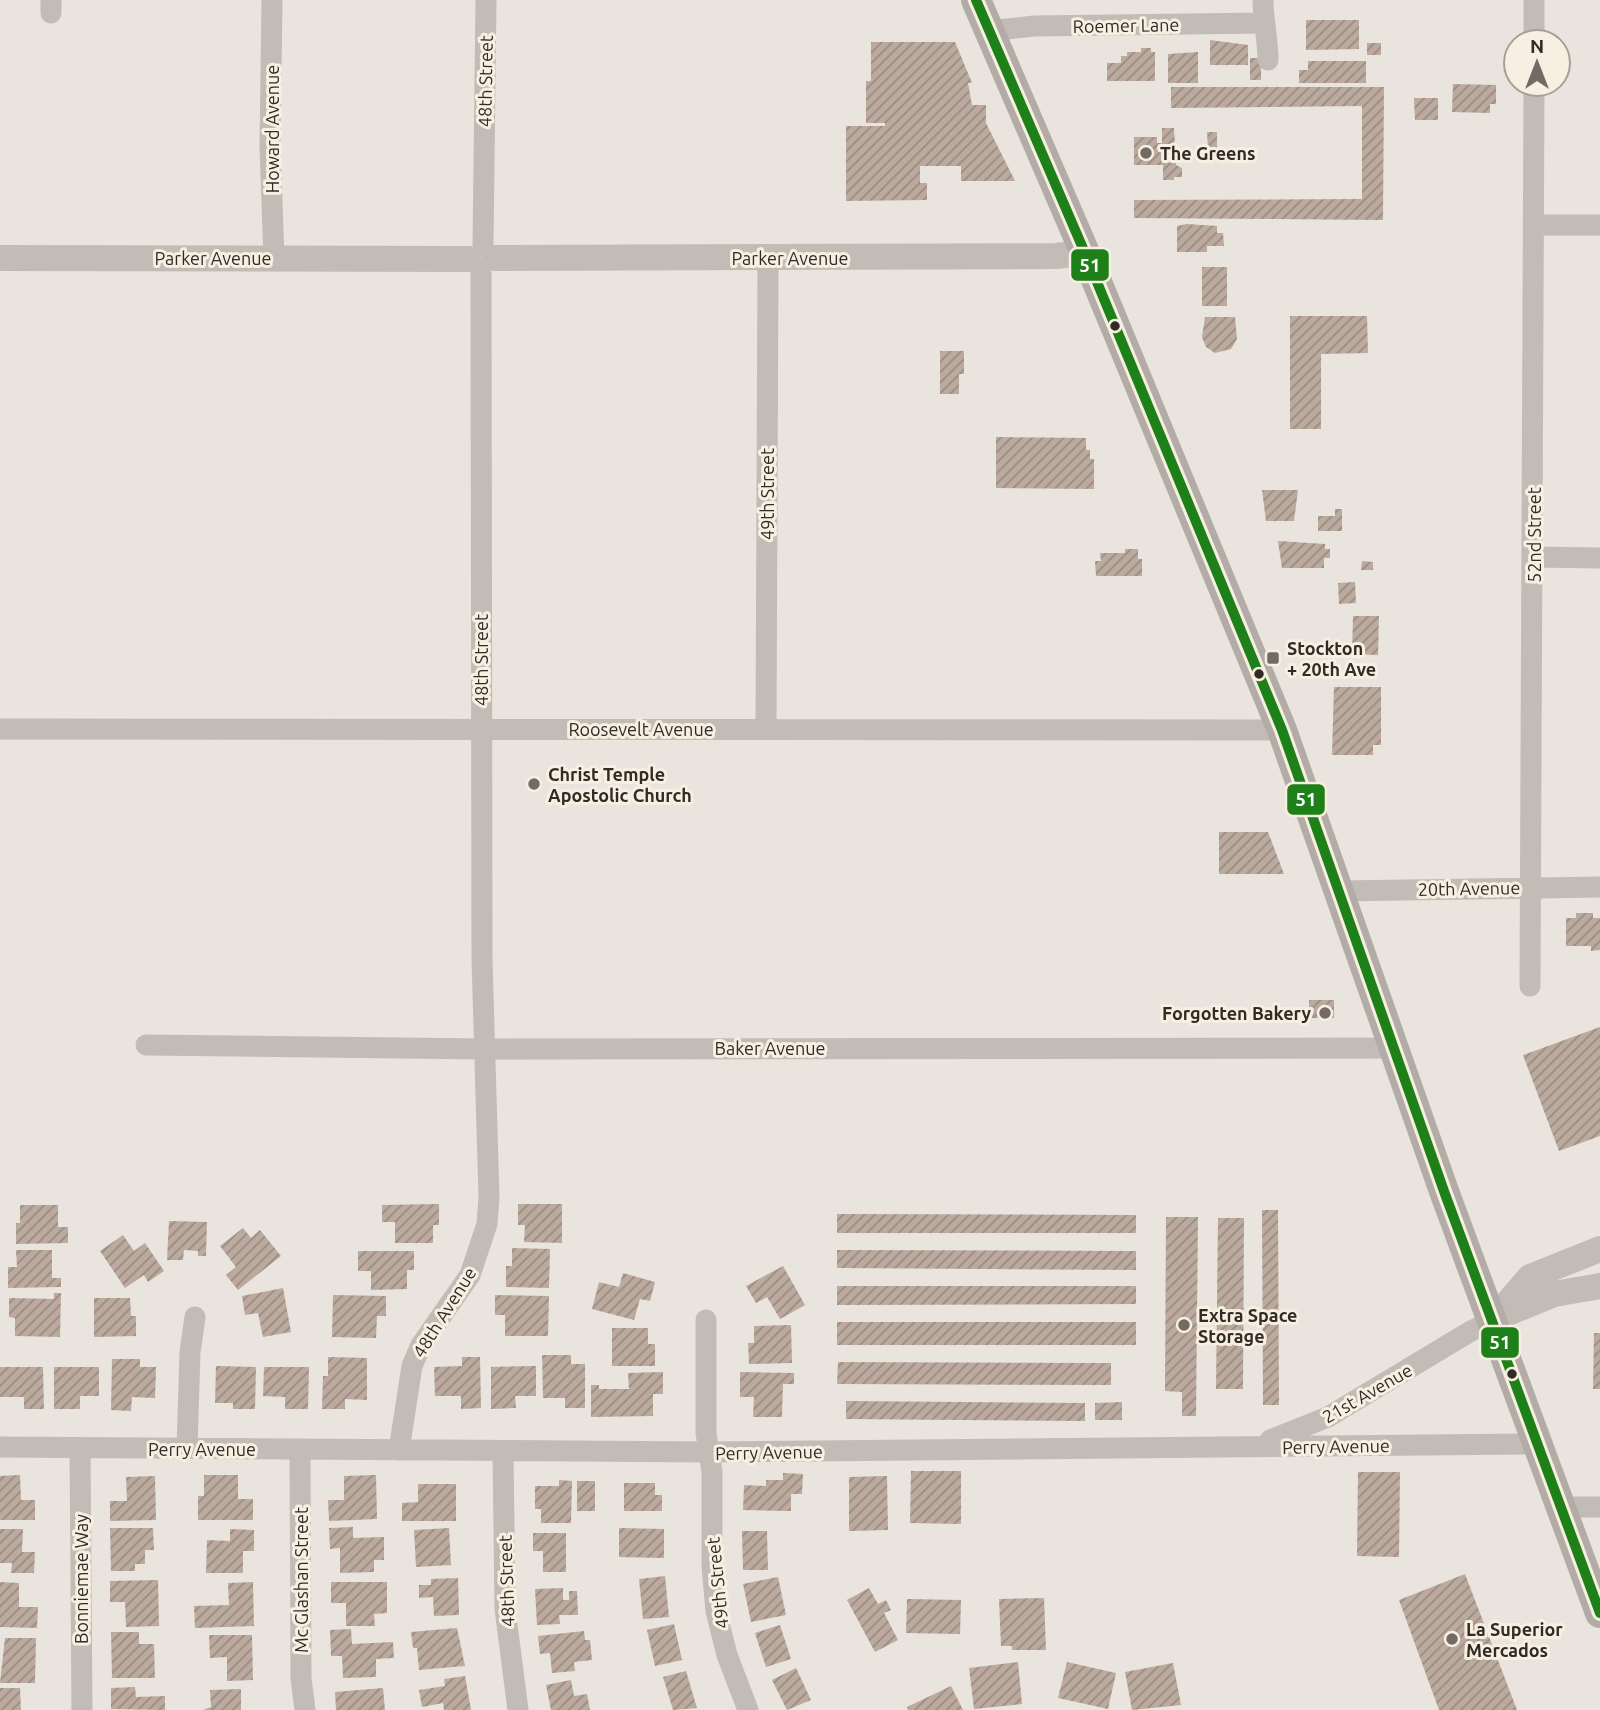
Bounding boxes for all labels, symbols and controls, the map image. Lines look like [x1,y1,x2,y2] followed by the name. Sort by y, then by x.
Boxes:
[1072,14,1180,36] street label: Roemer Lane
[1502,28,1572,98] north arrow
[474,35,496,127] street label: 48th Street
[1530,35,1544,57] text: N
[262,65,282,193] street label: Howard Avenue
[1160,143,1255,163] place label: The Greens
[1138,145,1154,161] marker: The Greens
[155,248,271,268] street label: Parker Avenue
[732,248,848,268] street label: Parker Avenue
[1070,248,1110,282] line badge: 51
[1079,254,1101,276] text: 51
[1108,319,1122,333] unlabelled marker
[757,448,777,540] street label: 49th Street
[1524,487,1544,583] street label: 52nd Street
[471,614,491,706] street label: 48th Street
[1287,638,1376,679] place label: Stockton + 20th Ave
[1265,650,1281,666] marker: Stockton + 20th Ave
[1252,667,1266,681] unlabelled marker
[568,719,714,739] street label: Roosevelt Avenue
[548,764,692,805] place label: Christ Temple Apostolic Church
[526,776,542,792] marker: Christ Temple Apostolic Church
[1286,783,1326,816] line badge: 51
[1295,788,1317,810] text: 51
[1418,877,1520,899] street label: 20th Avenue
[1162,1003,1311,1023] place label: Forgotten Bakery
[1317,1005,1333,1021] marker: Forgotten Bakery
[715,1038,826,1058] street label: Baker Avenue
[408,1263,480,1361] street label: 48th Avenue
[1198,1305,1298,1346] place label: Extra Space Storage
[1176,1317,1192,1333] marker: Extra Space Storage
[1480,1326,1520,1359] line badge: 51
[1489,1331,1511,1353] text: 51
[1319,1359,1415,1427] street label: 21st Avenue
[1505,1367,1519,1381] unlabelled marker
[1282,1435,1390,1457] street label: Perry Avenue
[148,1439,256,1459] street label: Perry Avenue
[715,1441,823,1463] street label: Perry Avenue
[291,1507,311,1653] street label: Mc Glashan Street
[71,1514,91,1644] street label: Bonniemae Way
[494,1535,518,1627] street label: 48th Street
[702,1536,732,1630] street label: 49th Street
[1466,1619,1563,1660] place label: La Superior Mercados
[1444,1631,1460,1647] marker: La Superior Mercados

